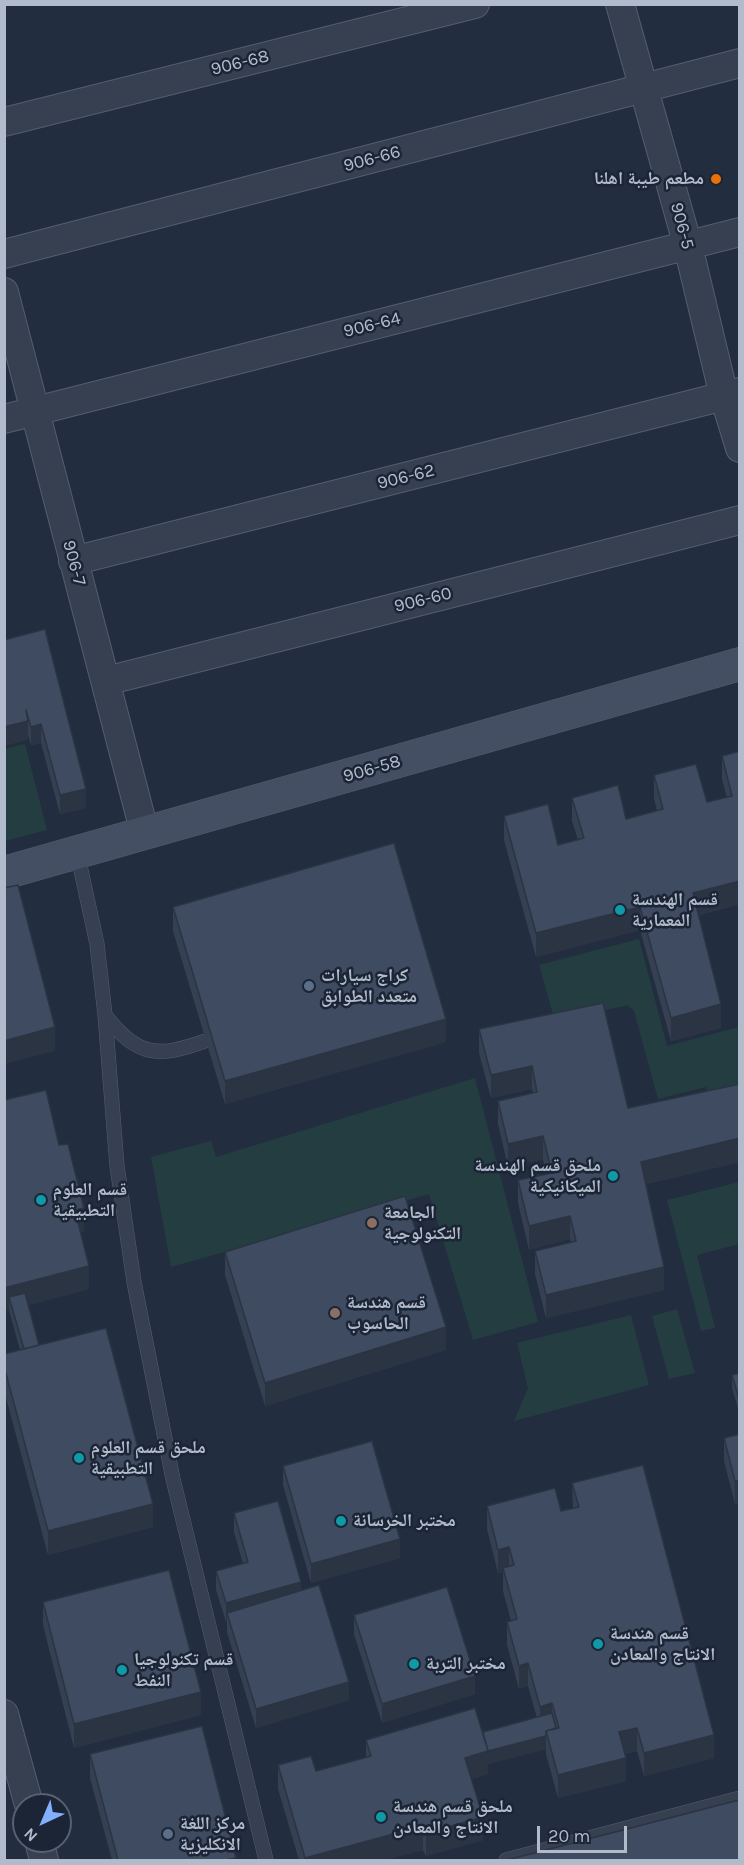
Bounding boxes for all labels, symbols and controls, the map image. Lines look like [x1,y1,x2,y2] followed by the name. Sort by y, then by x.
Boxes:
[209,45,271,81] street label: 906-68
[341,141,403,177] street label: 906-66
[594,168,704,190] place label: مطعم طيبة اهلنا
[709,172,723,186] marker: مطعم طيبة اهلنا
[665,200,699,252] street label: 906-5
[341,307,403,343] street label: 906-64
[375,459,437,495] street label: 906-62
[58,538,90,588] street label: 906-7
[392,582,454,618] street label: 906-60
[341,750,403,788] street label: 906-58
[632,889,718,932] place label: قسم الهندسة المعمارية
[613,903,627,917] marker: قسم الهندسة المعمارية
[321,965,417,1008] place label: كراج سيارات متعدد الطوابق
[302,979,316,993] marker: كراج سيارات متعدد الطوابق
[474,1155,601,1198] place label: ملحق قسم الهندسة الميكانيكية
[606,1169,620,1183] marker: ملحق قسم الهندسة الميكانيكية
[53,1179,127,1222] place label: قسم العلوم التطبيقية
[34,1193,48,1207] marker: قسم العلوم التطبيقية
[384,1202,461,1244] place label: الجامعة التكنولوجية
[365,1216,379,1230] marker: الجامعة التكنولوجية
[347,1292,426,1334] place label: قسم هندسة الحاسوب
[328,1306,342,1320] marker: قسم هندسة الحاسوب
[91,1437,206,1480] place label: ملحق قسم العلوم التطبيقية
[72,1451,86,1465] marker: ملحق قسم العلوم التطبيقية
[353,1510,456,1532] place label: مختبر الخرسانة
[334,1514,348,1528] marker: مختبر الخرسانة
[610,1623,715,1666] place label: قسم هندسة الانتاج والمعادن
[591,1637,605,1651] marker: قسم هندسة الانتاج والمعادن
[134,1649,233,1692] place label: قسم تكنولوجيا النفط
[426,1653,506,1675] place label: مختبر التربة
[407,1657,421,1671] marker: مختبر التربة
[115,1663,129,1677] marker: قسم تكنولوجيا النفط
[12,1793,72,1853] north arrow
[393,1796,513,1838] place label: ملحق قسم هندسة الانتاج والمعادن
[374,1810,388,1824] marker: ملحق قسم هندسة الانتاج والمعادن
[180,1813,245,1856] place label: مركز اللغة الانكليزية
[540,1814,630,1852] scale bar
[20,1824,41,1846] text: N
[548,1825,590,1847] text: 20 m
[161,1827,175,1841] marker: مركز اللغة الانكليزية

